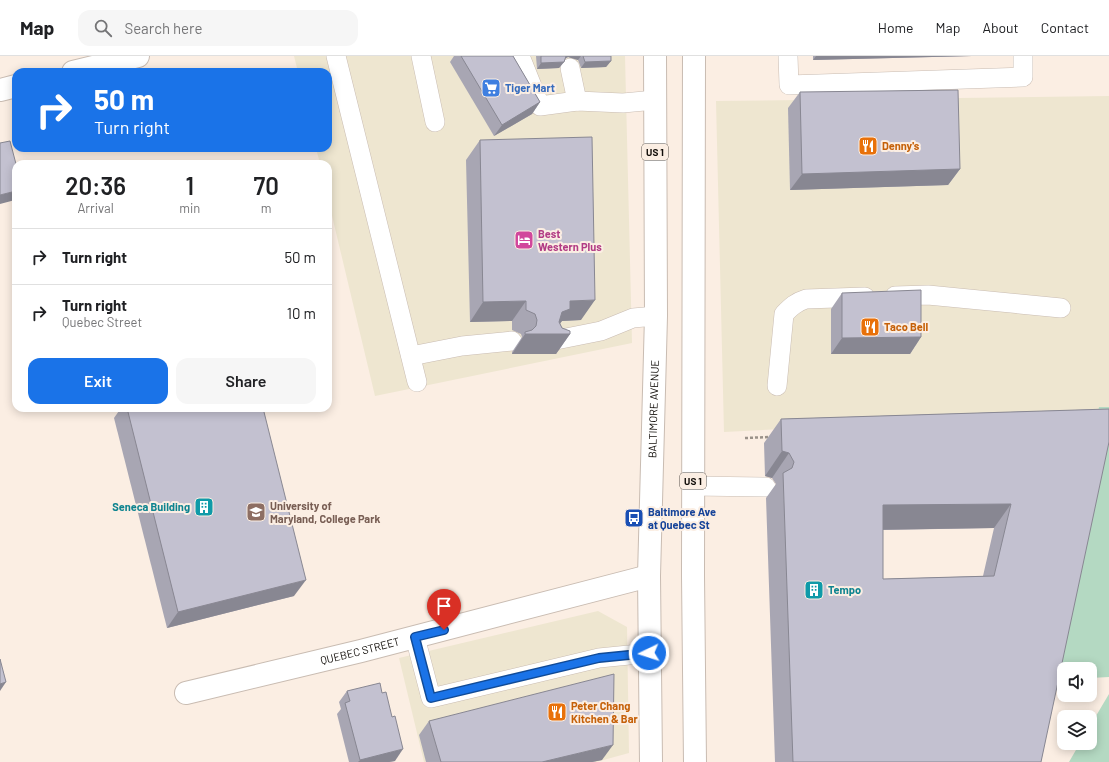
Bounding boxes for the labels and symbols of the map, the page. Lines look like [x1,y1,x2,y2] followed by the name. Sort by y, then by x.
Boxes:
[480,77,502,99] supermarket icon: Tiger Mart
[505,81,555,94] place label: Tiger Mart
[857,135,879,157] restaurant icon: Denny's
[882,139,920,152] place label: Denny's
[642,144,668,160] road number: US 1
[538,227,602,253] place label: Best Western Plus
[513,229,535,251] hotel icon: Best Western Plus
[859,316,881,338] restaurant icon: Taco Bell
[884,320,929,333] place label: Taco Bell
[645,359,661,458] street label: BALTIMORE AVENUE
[680,473,706,489] road number: US 1
[193,496,215,518] building icon: Seneca Building
[270,499,380,525] place label: University of Maryland, College Park
[112,500,190,513] place label: Seneca Building
[245,501,267,523] school or university icon: University of Maryland, College Park
[648,505,716,531] place label: Baltimore Ave at Quebec St
[623,507,645,529] bus stop icon: Baltimore Ave at Quebec St
[803,579,825,601] building icon: Tempo
[828,583,861,596] place label: Tempo
[427,589,461,630] pin
[628,632,670,674] position arrow
[319,634,401,667] street label: QUEBEC STREET
[571,699,638,725] place label: Peter Chang Kitchen & Bar
[546,701,568,723] restaurant icon: Peter Chang Kitchen & Bar

